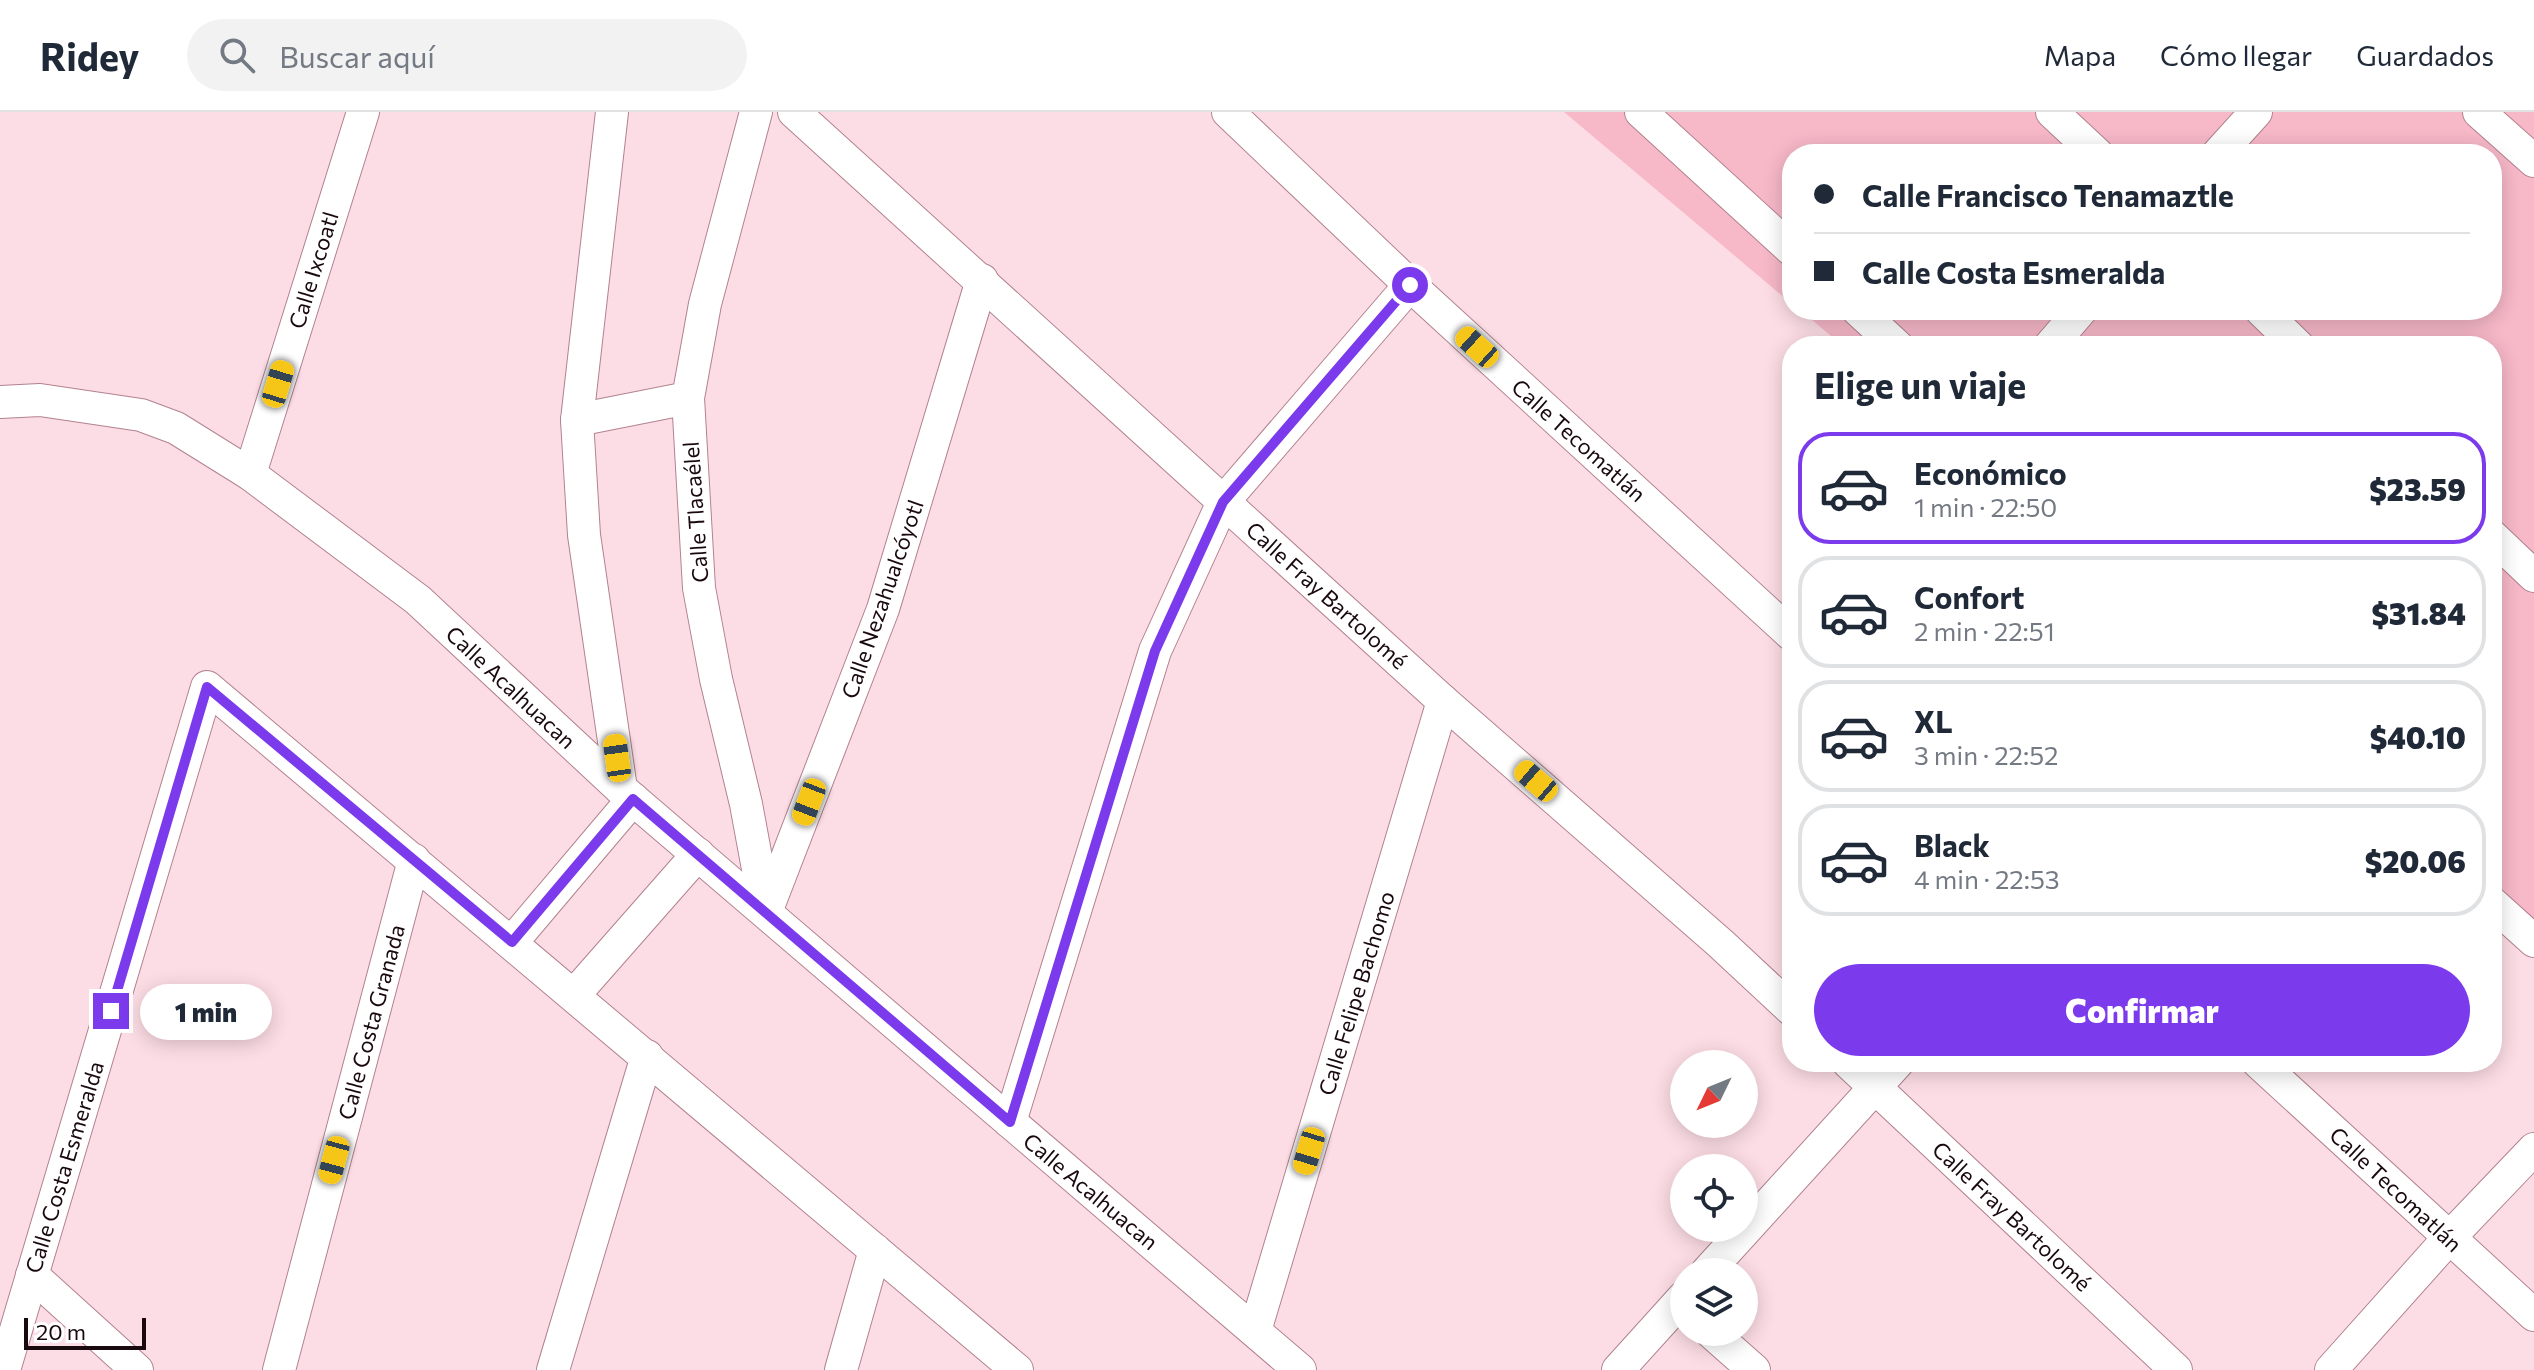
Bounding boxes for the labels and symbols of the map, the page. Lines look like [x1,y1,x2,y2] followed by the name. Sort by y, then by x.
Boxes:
[282,208,344,332] street label: Calle Ixcoatl
[1392,267,1428,303] route start
[1451,322,1503,372] car
[260,358,296,410] car
[1506,373,1652,507] street label: Calle Tecomatlán
[677,440,713,584] street label: Calle Tlacaélel
[835,496,929,702] street label: Calle Nezahualcóyotl
[1241,516,1413,674] street label: Calle Fray Bartolomé
[440,620,582,754] street label: Calle Acalhuacan
[602,733,632,783] car
[1510,756,1562,806] car
[789,775,829,829] car
[1312,888,1400,1098] street label: Calle Felipe Bachomo
[332,922,410,1122] street label: Calle Costa Granada
[139,983,271,1039] callout: 1 min
[93,993,129,1029] route end
[1670,1050,1758,1138] north arrow
[19,1058,109,1276] street label: Calle Costa Esmeralda
[2324,1121,2468,1257] street label: Calle Tecomatlán
[1291,1125,1327,1177] car
[1018,1127,1164,1255] street label: Calle Acalhuacan
[316,1134,352,1186] car
[1927,1135,2097,1297] street label: Calle Fray Bartolomé
[24,1314,146,1350] scale bar

